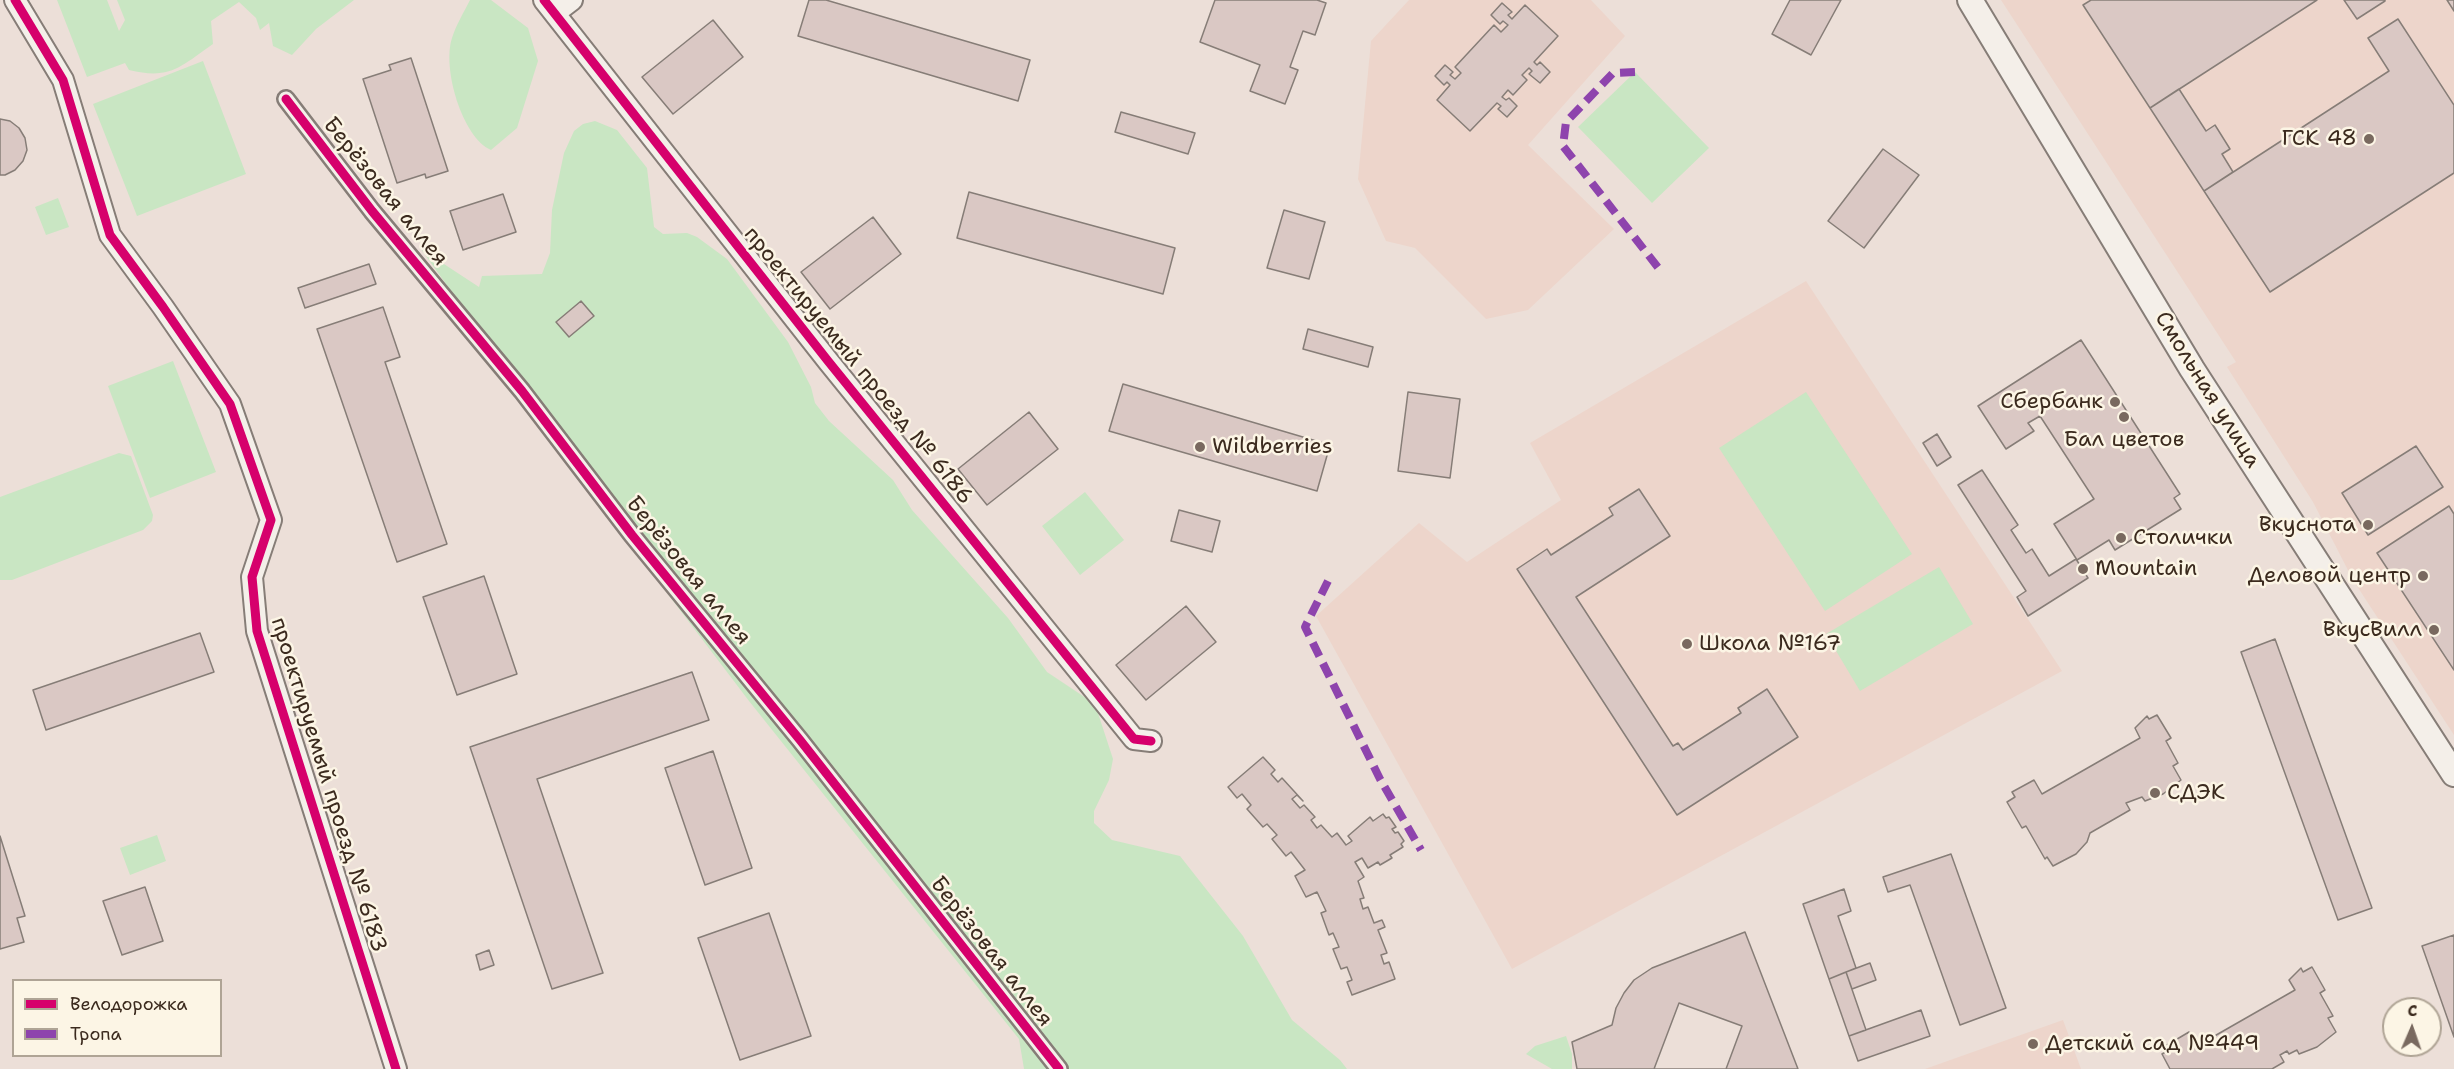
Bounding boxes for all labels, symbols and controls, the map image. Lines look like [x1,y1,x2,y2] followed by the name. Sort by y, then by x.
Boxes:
[317,112,453,272] street label: Берёзовая аллея
[2281,126,2357,152] place label: ГСК 48
[2362,132,2376,146] marker: ГСК 48
[738,222,978,510] street label: проектируемый проезд № 6186
[2148,307,2266,473] street label: Смольная улица
[2000,389,2103,415] place label: Сбербанк
[2108,395,2122,409] marker: Сбербанк
[2117,410,2131,424] marker: Бал цветов
[2064,427,2184,453] place label: Бал цветов
[1212,434,1333,460] place label: Wildberries
[1193,440,1207,454] marker: Wildberries
[620,491,756,651] street label: Берёзовая аллея
[2259,512,2356,538] place label: Вкуснота
[2361,518,2375,532] marker: Вкуснота
[2133,525,2233,551] place label: Столички
[2114,531,2128,545] marker: Столички
[2095,556,2197,582] place label: Mountain
[2076,562,2090,576] marker: Mountain
[2248,563,2411,589] place label: Деловой центр
[2416,569,2430,583] marker: Деловой центр
[264,614,392,956] street label: проектируемый проезд № 6183
[2323,617,2422,643] place label: ВкусВилл
[2427,623,2441,637] marker: ВкусВилл
[1699,631,1841,657] place label: Школа №167
[1680,637,1694,651] marker: Школа №167
[2167,780,2225,806] place label: СДЭК
[2148,786,2162,800] marker: СДЭК
[924,872,1058,1032] street label: Берёзовая аллея
[12,979,222,1057] legend
[70,992,188,1016] text: Велодорожка
[2382,997,2442,1057] north arrow
[2407,1000,2418,1021] text: С
[70,1022,122,1046] text: Тропа
[2045,1031,2259,1057] place label: Детский сад №449
[2026,1037,2040,1051] marker: Детский сад №449

